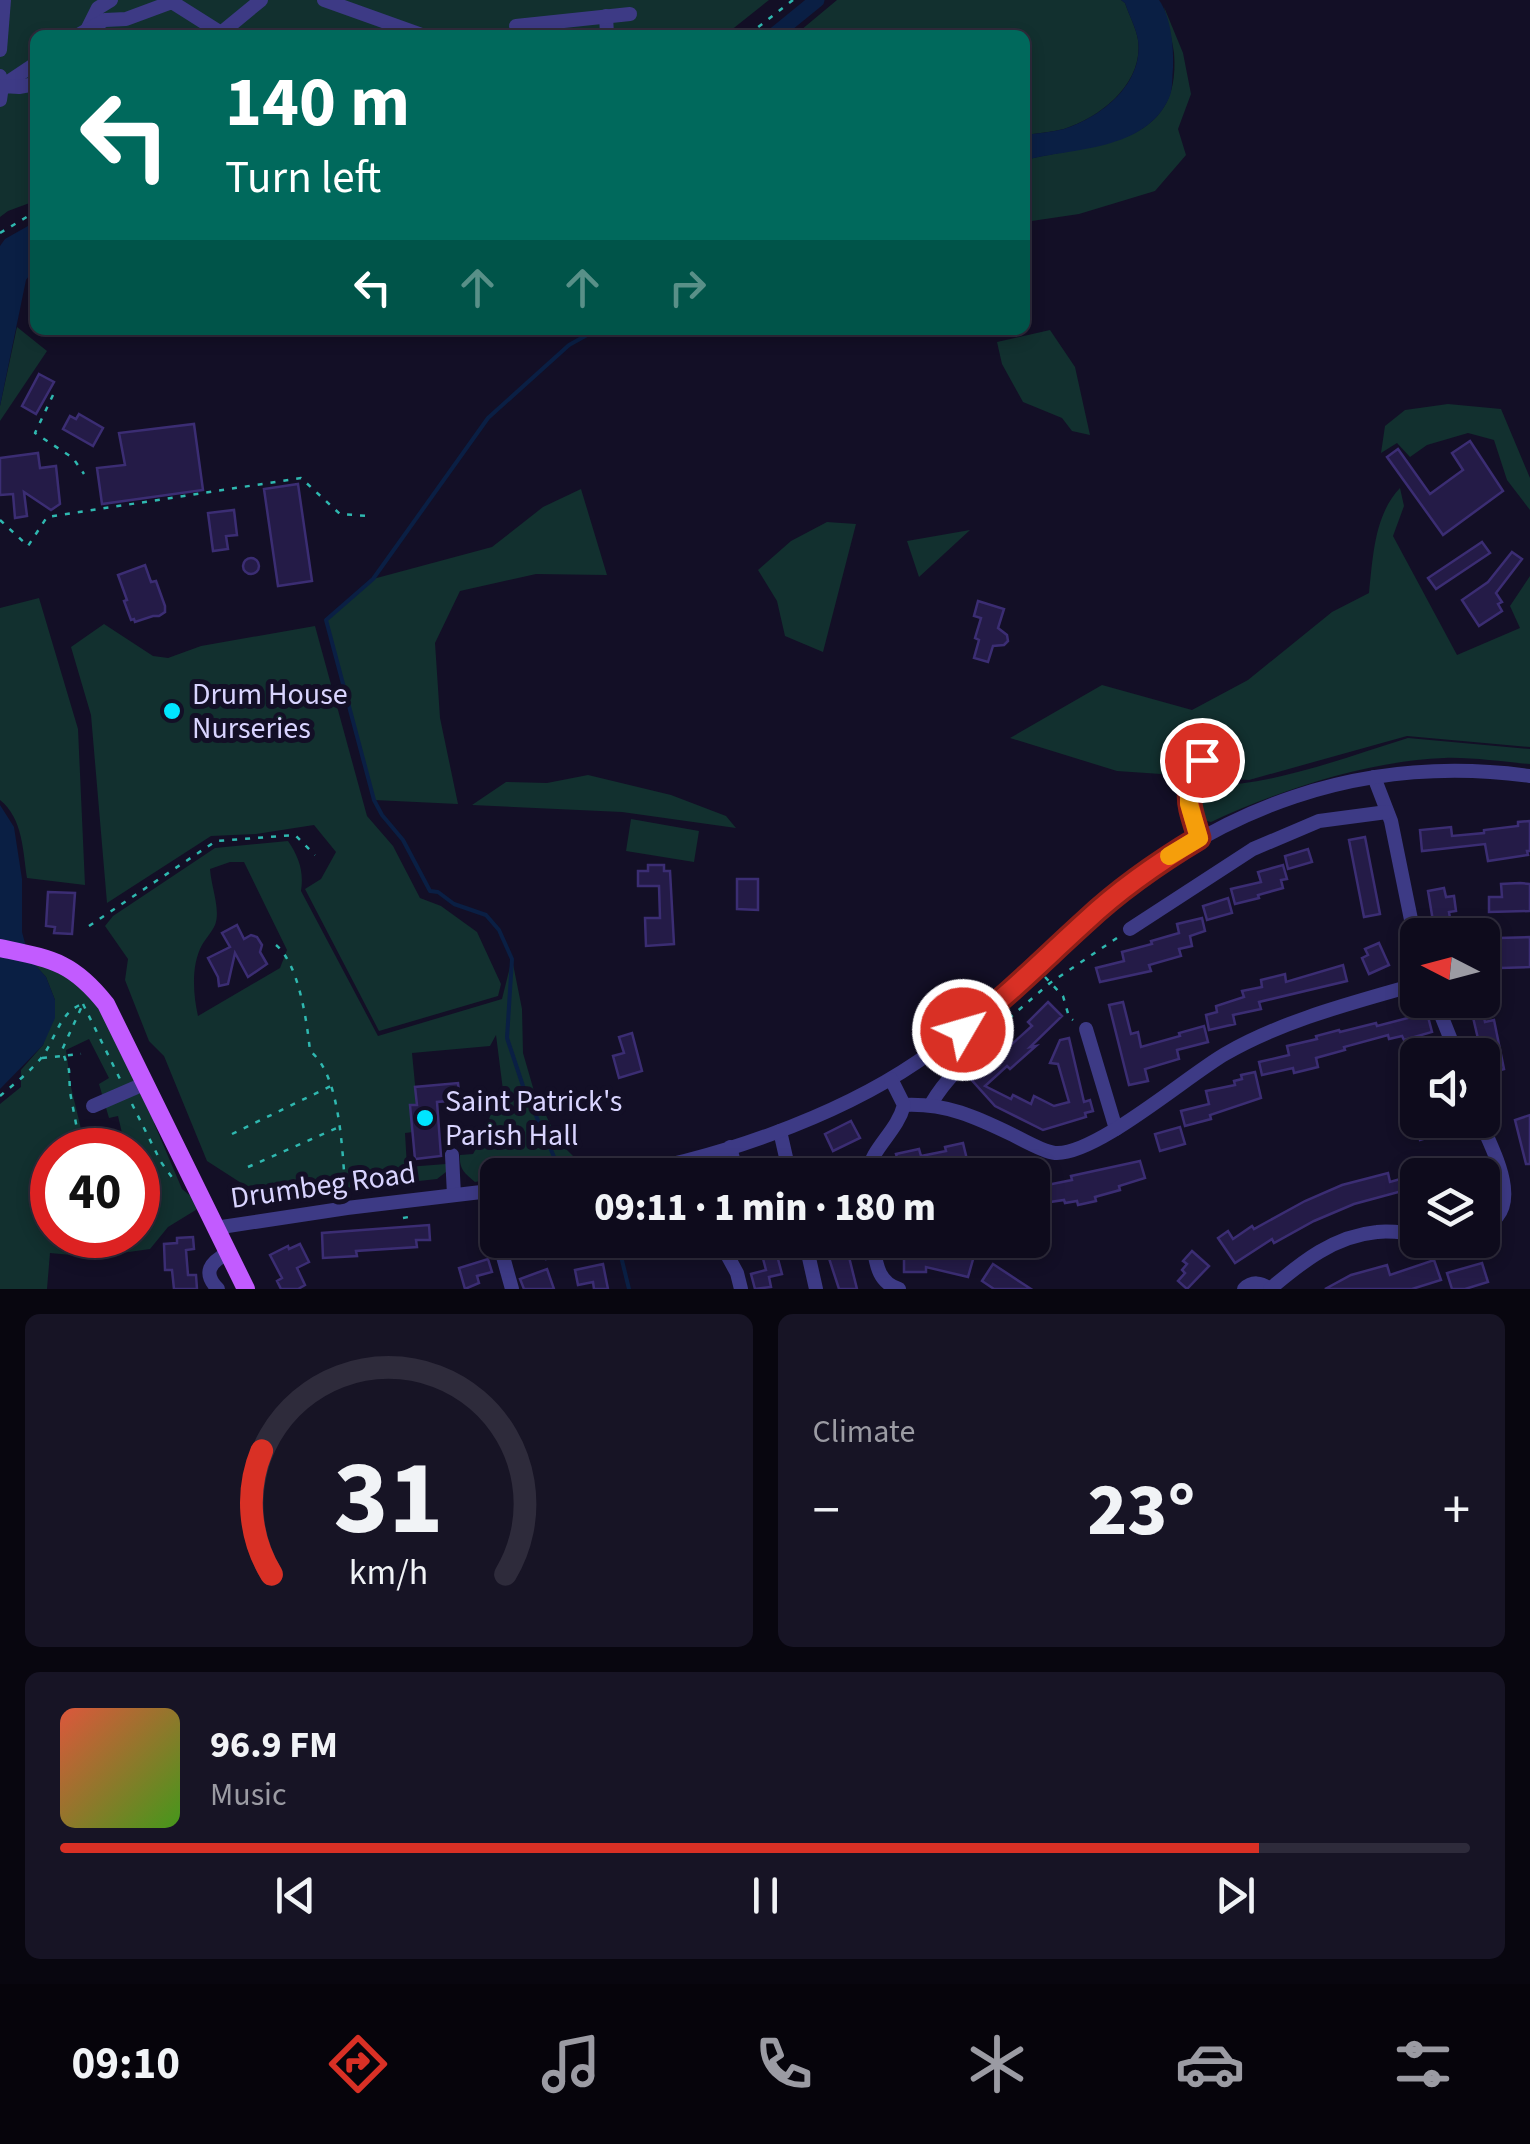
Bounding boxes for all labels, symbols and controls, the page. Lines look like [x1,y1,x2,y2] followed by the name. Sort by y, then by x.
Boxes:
[225,53,410,153] text: 140 m
[60,70,190,200] icon: left
[225,146,381,210] text: Turn left
[345,260,400,315] icon: left
[450,260,505,315] icon: ahead
[555,260,610,315] icon: ahead
[660,260,715,315] icon: right
[192,673,348,750] place label: Drum House Nurseries
[161,700,183,722] marker: Drum House Nurseries
[1160,718,1245,803] pin
[1175,733,1230,788] icon: arrive
[1400,918,1500,1018] north arrow
[1400,918,1500,1258] map controls
[911,978,1015,1082] position arrow
[1400,1038,1500,1138] button: sound
[445,1080,622,1157] place label: Saint Patrick's Parish Hall
[414,1107,436,1129] marker: Saint Patrick's Parish Hall
[30,1128,160,1258] speed limit sign: 40
[228,1151,419,1220] street label: Drumbeg Road
[1400,1158,1500,1258] button: layers
[594,1181,936,1235] text: 09:11 · 1 min · 180 m
[813,1409,915,1455] text: Climate
[334,1426,444,1574] text: 31
[1087,1457,1195,1564] text: 23°
[813,1472,840,1550] text: −
[1443,1472,1470,1550] text: +
[349,1547,428,1598] text: km/h
[210,1718,338,1772] text: 96.9 FM
[210,1772,287,1818] text: Music
[268,1868,323,1923] icon: previous
[738,1868,793,1923] icon: pause
[1208,1868,1263,1923] icon: next
[323,2029,393,2099] icon: directions
[536,2029,606,2099] icon: music
[749,2029,819,2099] icon: phone
[962,2029,1032,2099] icon: climate
[1175,2029,1245,2099] icon: car
[1388,2029,1458,2099] icon: filters
[72,2032,180,2096] text: 09:10

